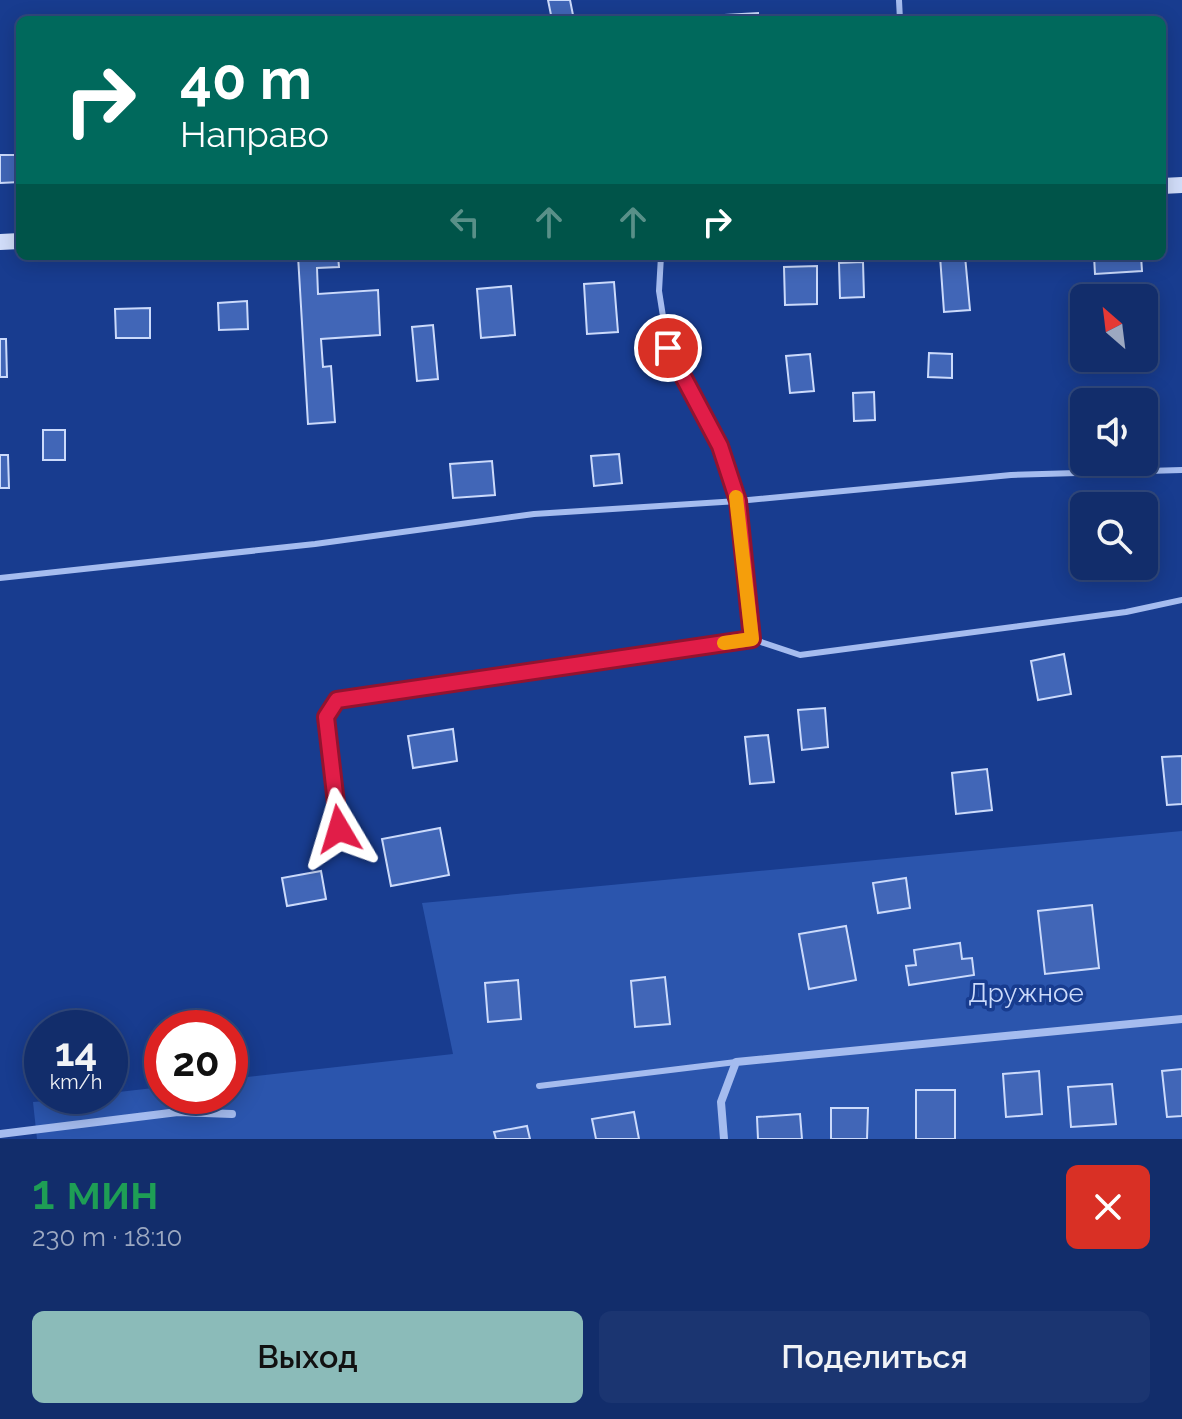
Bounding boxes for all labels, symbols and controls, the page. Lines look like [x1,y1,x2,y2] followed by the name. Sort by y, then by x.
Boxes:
[180,46,312,112] text: 40 m
[48,48,152,152] icon: right
[180,113,329,155] text: Направо
[443,200,487,244] icon: left
[527,200,571,244] icon: ahead
[611,200,655,244] icon: ahead
[695,200,739,244] icon: right
[1070,284,1158,372] north arrow
[1070,284,1158,580] map controls
[634,314,702,382] pin
[646,326,690,370] icon: arrive
[1070,388,1158,476] button: sound
[1070,492,1158,580] button: search
[297,787,381,871] position arrow
[968,978,1084,1008] park label: Дружное
[144,1010,248,1114] speed limit sign: 20
[55,1028,97,1075] text: 14
[50,1070,102,1094] text: km/h
[32,1164,159,1220] text: 1 мин
[1066,1165,1150,1249] button: close
[32,1222,183,1252] text: 230 m · 18:10
[32,1311,583,1403] button: Выход
[599,1311,1150,1403] button: Поделиться

